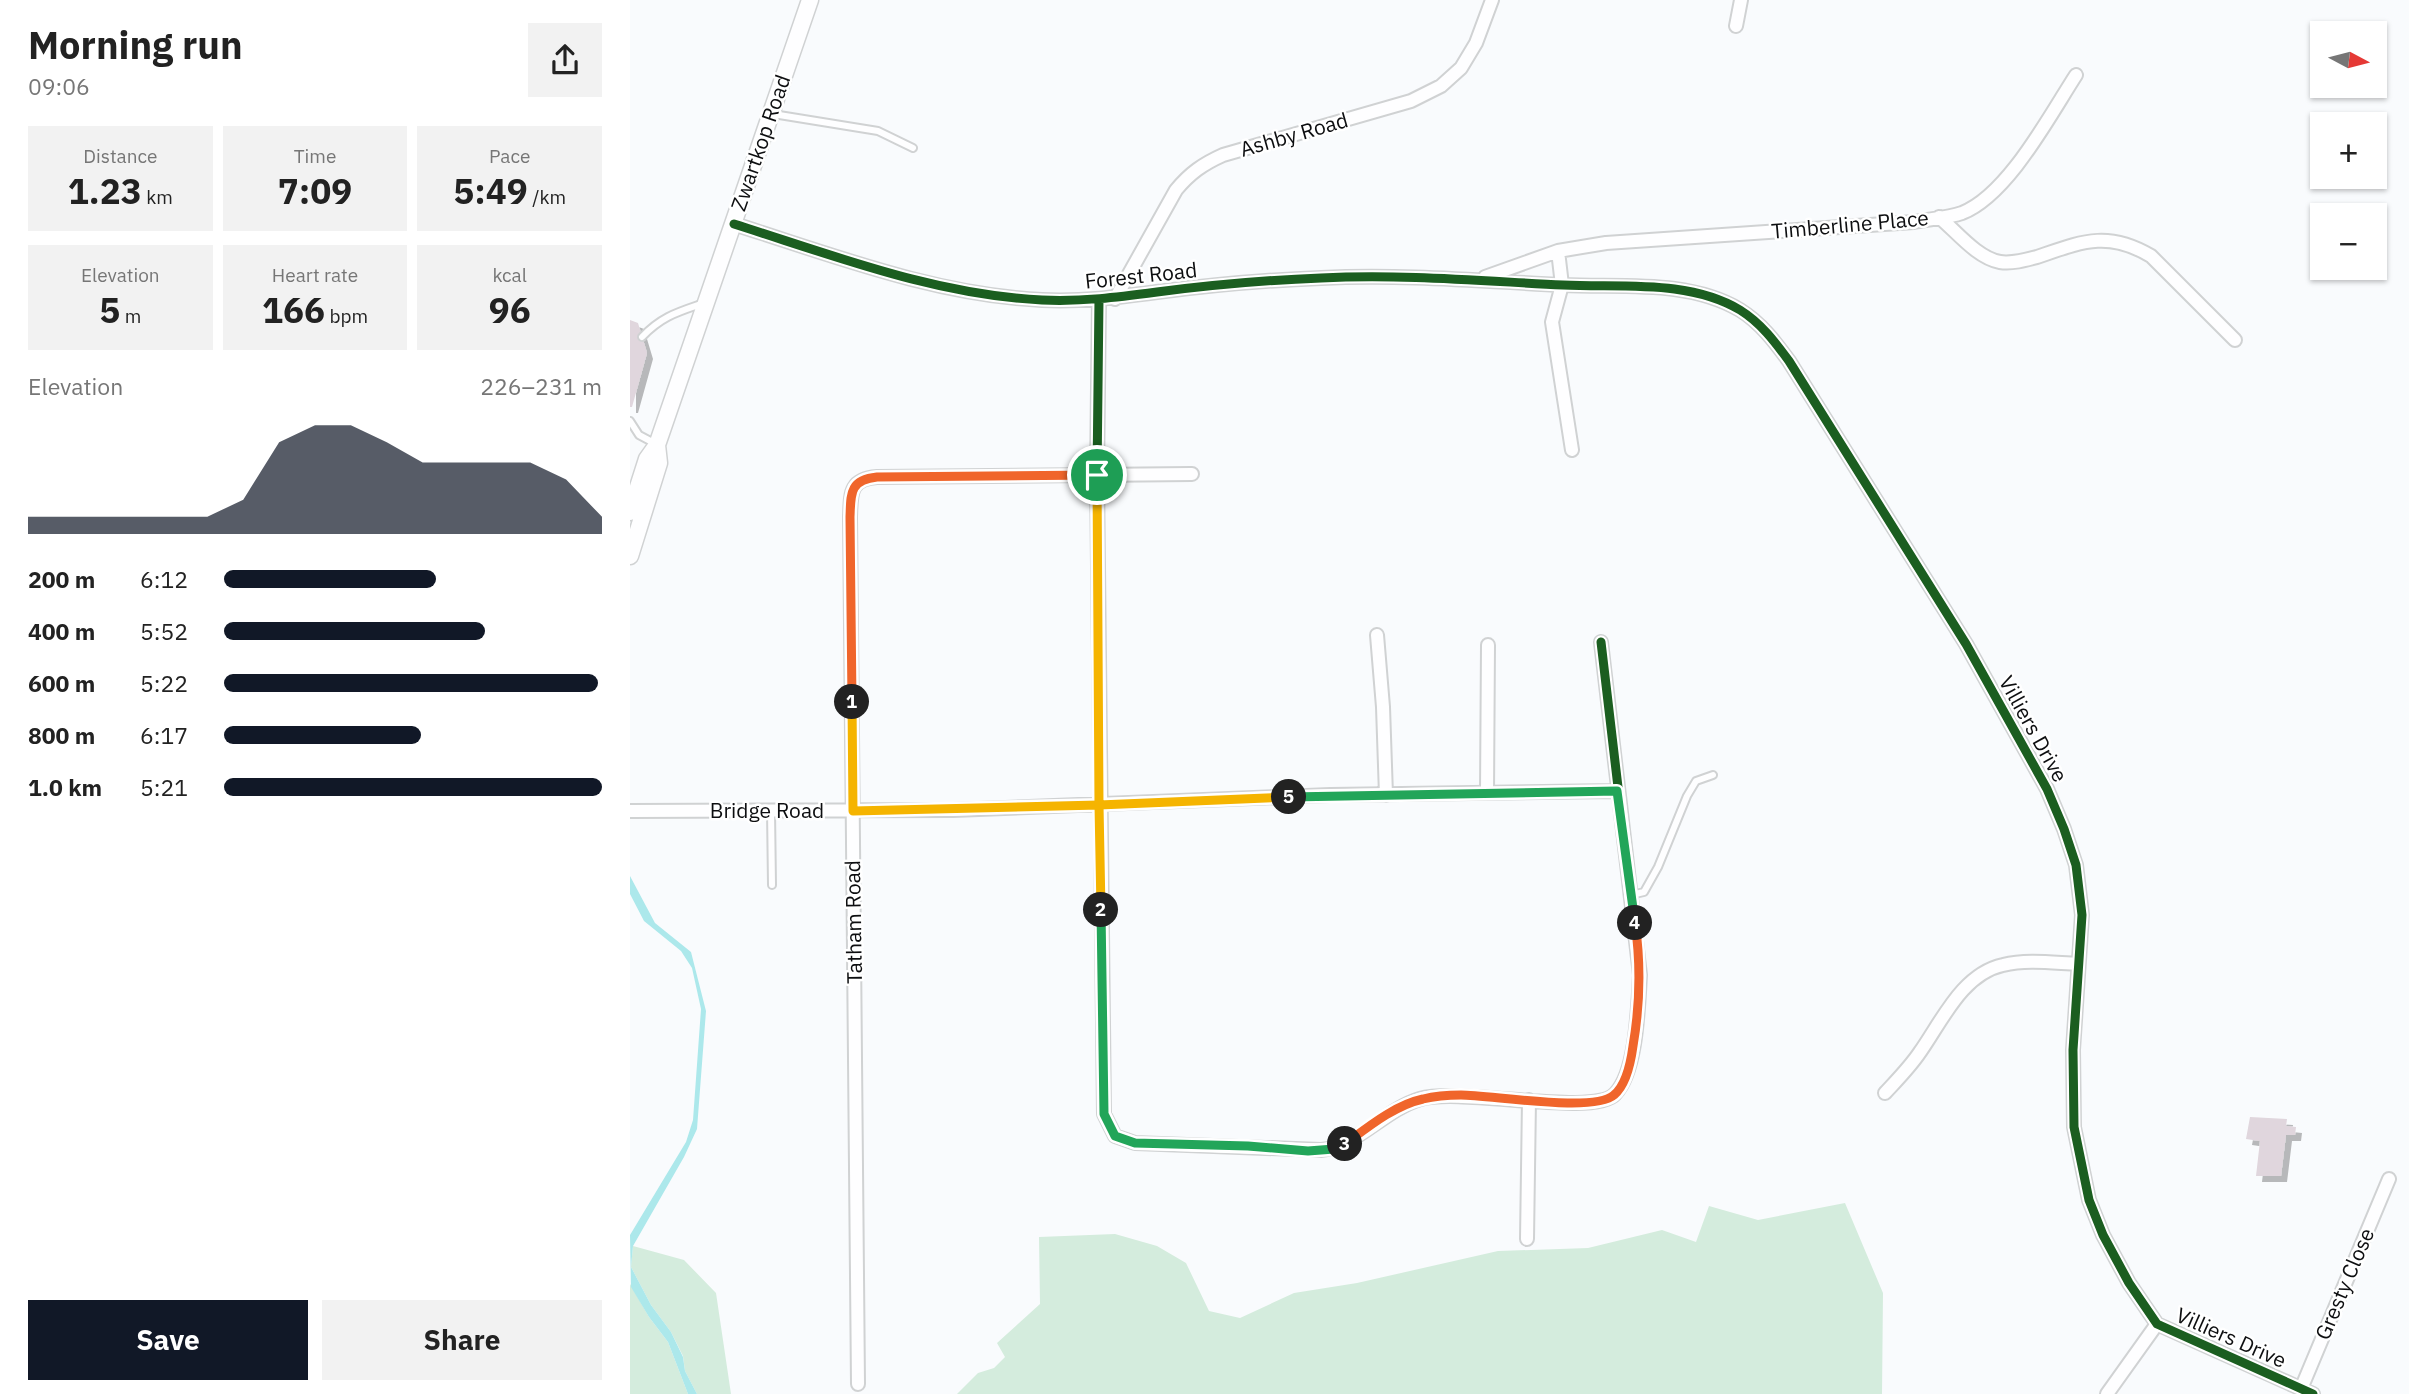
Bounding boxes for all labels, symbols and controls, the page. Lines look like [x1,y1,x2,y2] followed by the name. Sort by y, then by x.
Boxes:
[28,20,243,69] text: Morning run
[2310,21,2387,98] north arrow
[2310,21,2387,280] map controls
[528,23,602,97] button: share
[28,71,90,101] text: 09:06
[724,71,796,215] street label: Zwartkop Road
[1236,105,1351,163] street label: Ashby Road
[2310,112,2387,189] button: +
[83,144,157,168] text: Distance
[294,144,336,168] text: Time
[489,144,530,168] text: Pace
[68,168,142,214] text: 1.23
[278,168,352,214] text: 7:09
[453,168,528,214] text: 5:49
[142,185,173,209] text: km
[528,185,566,209] text: /km
[1770,203,1930,245] street label: Timberline Place
[2310,203,2387,280] button: −
[1083,255,1198,295] street label: Forest Road
[81,263,160,287] text: Elevation
[272,263,358,287] text: Heart rate
[492,263,527,287] text: kcal
[99,287,120,333] text: 5
[262,287,325,333] text: 166
[489,287,531,333] text: 96
[120,304,141,328] text: m
[325,304,368,328] text: bpm
[28,371,123,401] text: Elevation
[480,371,602,401] text: 226–231 m
[1067,445,1127,505] pin
[1078,456,1116,494] icon: arrive
[28,564,95,594] text: 200 m
[140,564,188,594] text: 6:12
[28,616,95,646] text: 400 m
[140,616,188,646] text: 5:52
[28,668,95,698] text: 600 m
[140,668,188,698] text: 5:22
[1993,670,2075,787] street label: Villiers Drive
[834,684,870,720] pin: 1
[846,689,857,713] text: 1
[28,720,95,750] text: 800 m
[140,720,188,750] text: 6:17
[28,772,102,802] text: 1.0 km
[140,772,188,802] text: 5:21
[1272,780,1306,814] pin: 5
[1283,784,1294,808] text: 5
[710,796,824,824] street label: Bridge Road
[838,860,868,984] street label: Tatham Road
[1084,892,1119,928] pin: 2
[1095,897,1106,921] text: 2
[1618,906,1653,940] pin: 4
[1629,910,1640,934] text: 4
[1328,1126,1362,1162] pin: 3
[1339,1131,1350,1155] text: 3
[2308,1223,2380,1344] street label: Gresty Close
[28,1300,308,1380] button: Save
[322,1300,602,1380] button: Share
[2172,1300,2291,1374] street label: Villiers Drive

